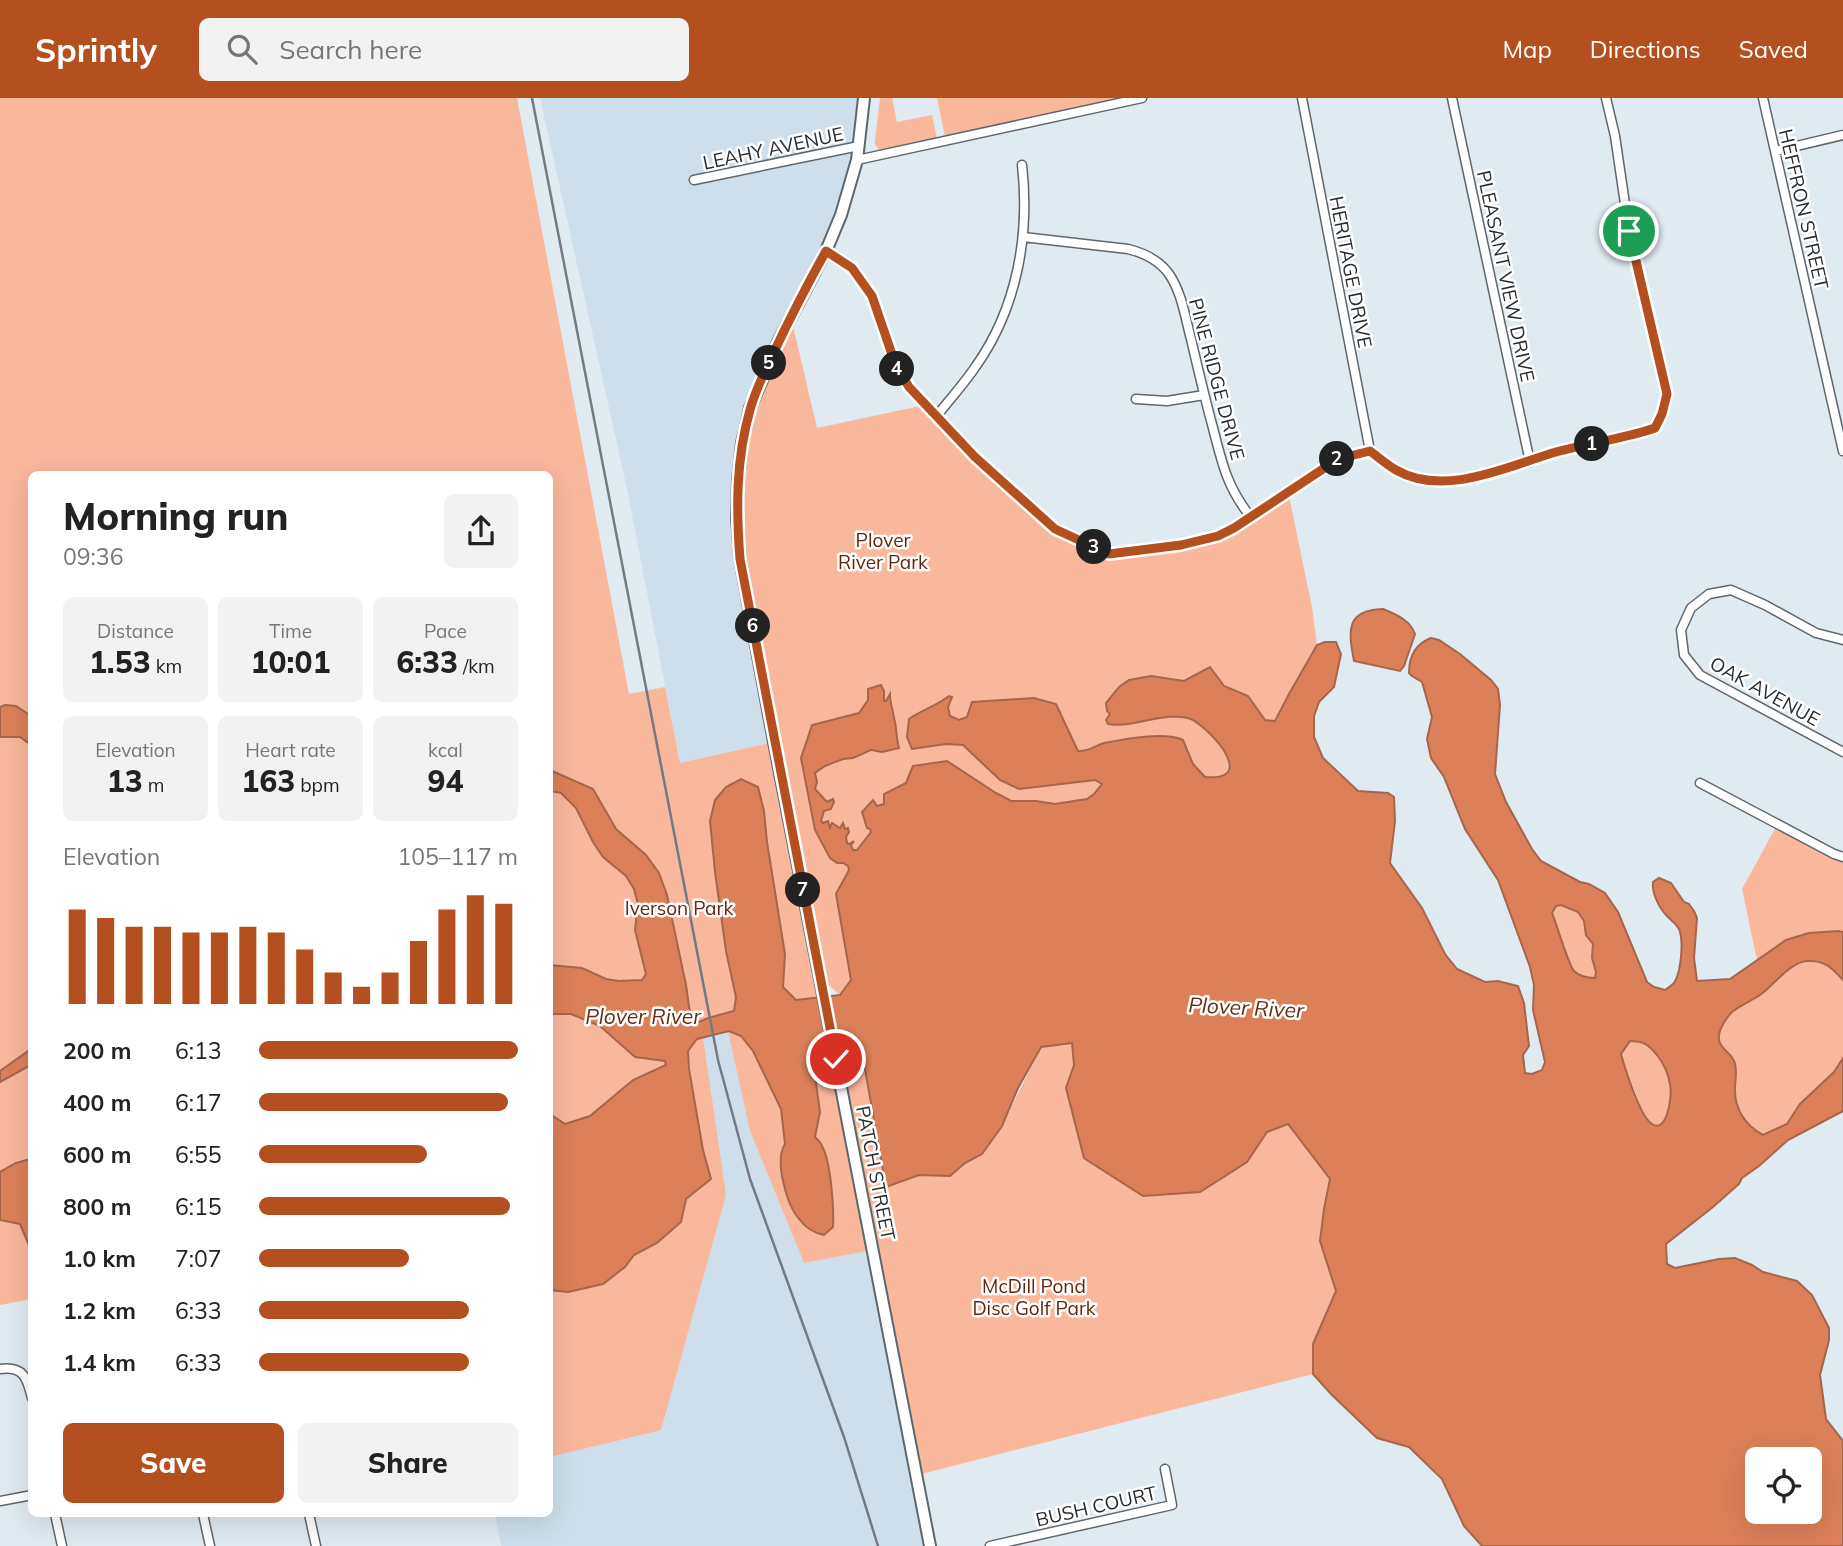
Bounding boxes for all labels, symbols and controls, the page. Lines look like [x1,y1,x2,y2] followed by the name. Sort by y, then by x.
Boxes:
[199,18,689,81] search box
[35,29,157,70] text: Sprintly
[223,30,261,68] icon: search
[279,33,422,66] text: Search here
[1502,34,1552,64] text: Map
[1590,34,1701,64] text: Directions
[1739,34,1808,64] text: Saved
[701,121,845,175] street label: LEAHY AVENUE
[1774,127,1834,292] street label: HEFFRON STREET
[1472,168,1540,384] street label: PLEASANT VIEW DRIVE
[1325,194,1377,350] street label: HERITAGE DRIVE
[1599,201,1659,261] pin
[1610,212,1648,250] icon: arrive
[1184,295,1250,463] street label: PINE RIDGE DRIVE
[752,345,786,380] pin: 5
[763,350,774,374] text: 5
[880,352,914,386] pin: 4
[891,356,902,380] text: 4
[1574,426,1610,462] pin: 1
[1586,431,1597,455] text: 1
[1320,442,1354,476] pin: 2
[1331,446,1342,470] text: 2
[63,492,289,540] text: Morning run
[444,494,518,568] button: share
[838,528,928,574] park label: Plover River Park
[1076,530,1112,564] pin: 3
[1088,534,1099,558] text: 3
[63,542,123,571] text: 09:36
[736,608,770,644] pin: 6
[747,613,758,637] text: 6
[97,619,174,643] text: Distance
[269,619,312,643] text: Time
[424,619,467,643] text: Pace
[89,643,151,681] text: 1.53
[251,643,330,681] text: 10:01
[396,643,458,681] text: 6:33
[1706,651,1824,731] street label: OAK AVENUE
[151,654,182,678] text: km
[458,654,495,678] text: /km
[95,738,176,762] text: Elevation
[245,738,336,762] text: Heart rate
[428,738,463,762] text: kcal
[107,762,143,800] text: 13
[241,762,295,800] text: 163
[428,762,464,800] text: 94
[143,773,164,797] text: m
[295,773,340,797] text: bpm
[63,842,160,871] text: Elevation
[397,842,518,871] text: 105–117 m
[786,872,820,908] pin: 7
[797,877,808,901] text: 7
[625,896,733,920] park label: Iverson Park
[1188,991,1306,1023] water label: Plover River
[585,1003,702,1029] water label: Plover River
[806,1029,866,1089] pin
[63,1036,131,1065] text: 200 m
[175,1036,222,1065] text: 6:13
[817,1040,855,1078] icon: check
[63,1088,131,1117] text: 400 m
[175,1088,222,1117] text: 6:17
[851,1104,901,1243] street label: PATCH STREET
[63,1140,131,1169] text: 600 m
[175,1140,222,1169] text: 6:55
[63,1192,131,1221] text: 800 m
[175,1192,222,1221] text: 6:15
[63,1244,136,1273] text: 1.0 km
[175,1244,222,1273] text: 7:07
[972,1274,1096,1320] park label: McDill Pond Disc Golf Park
[63,1296,136,1325] text: 1.2 km
[175,1296,222,1325] text: 6:33
[63,1348,136,1377] text: 1.4 km
[175,1348,222,1377] text: 6:33
[63,1423,284,1503] button: Save
[298,1423,518,1503] button: Share
[1745,1447,1822,1524] map controls
[1745,1447,1822,1524] button: locate
[1033,1480,1159,1532] street label: BUSH COURT

